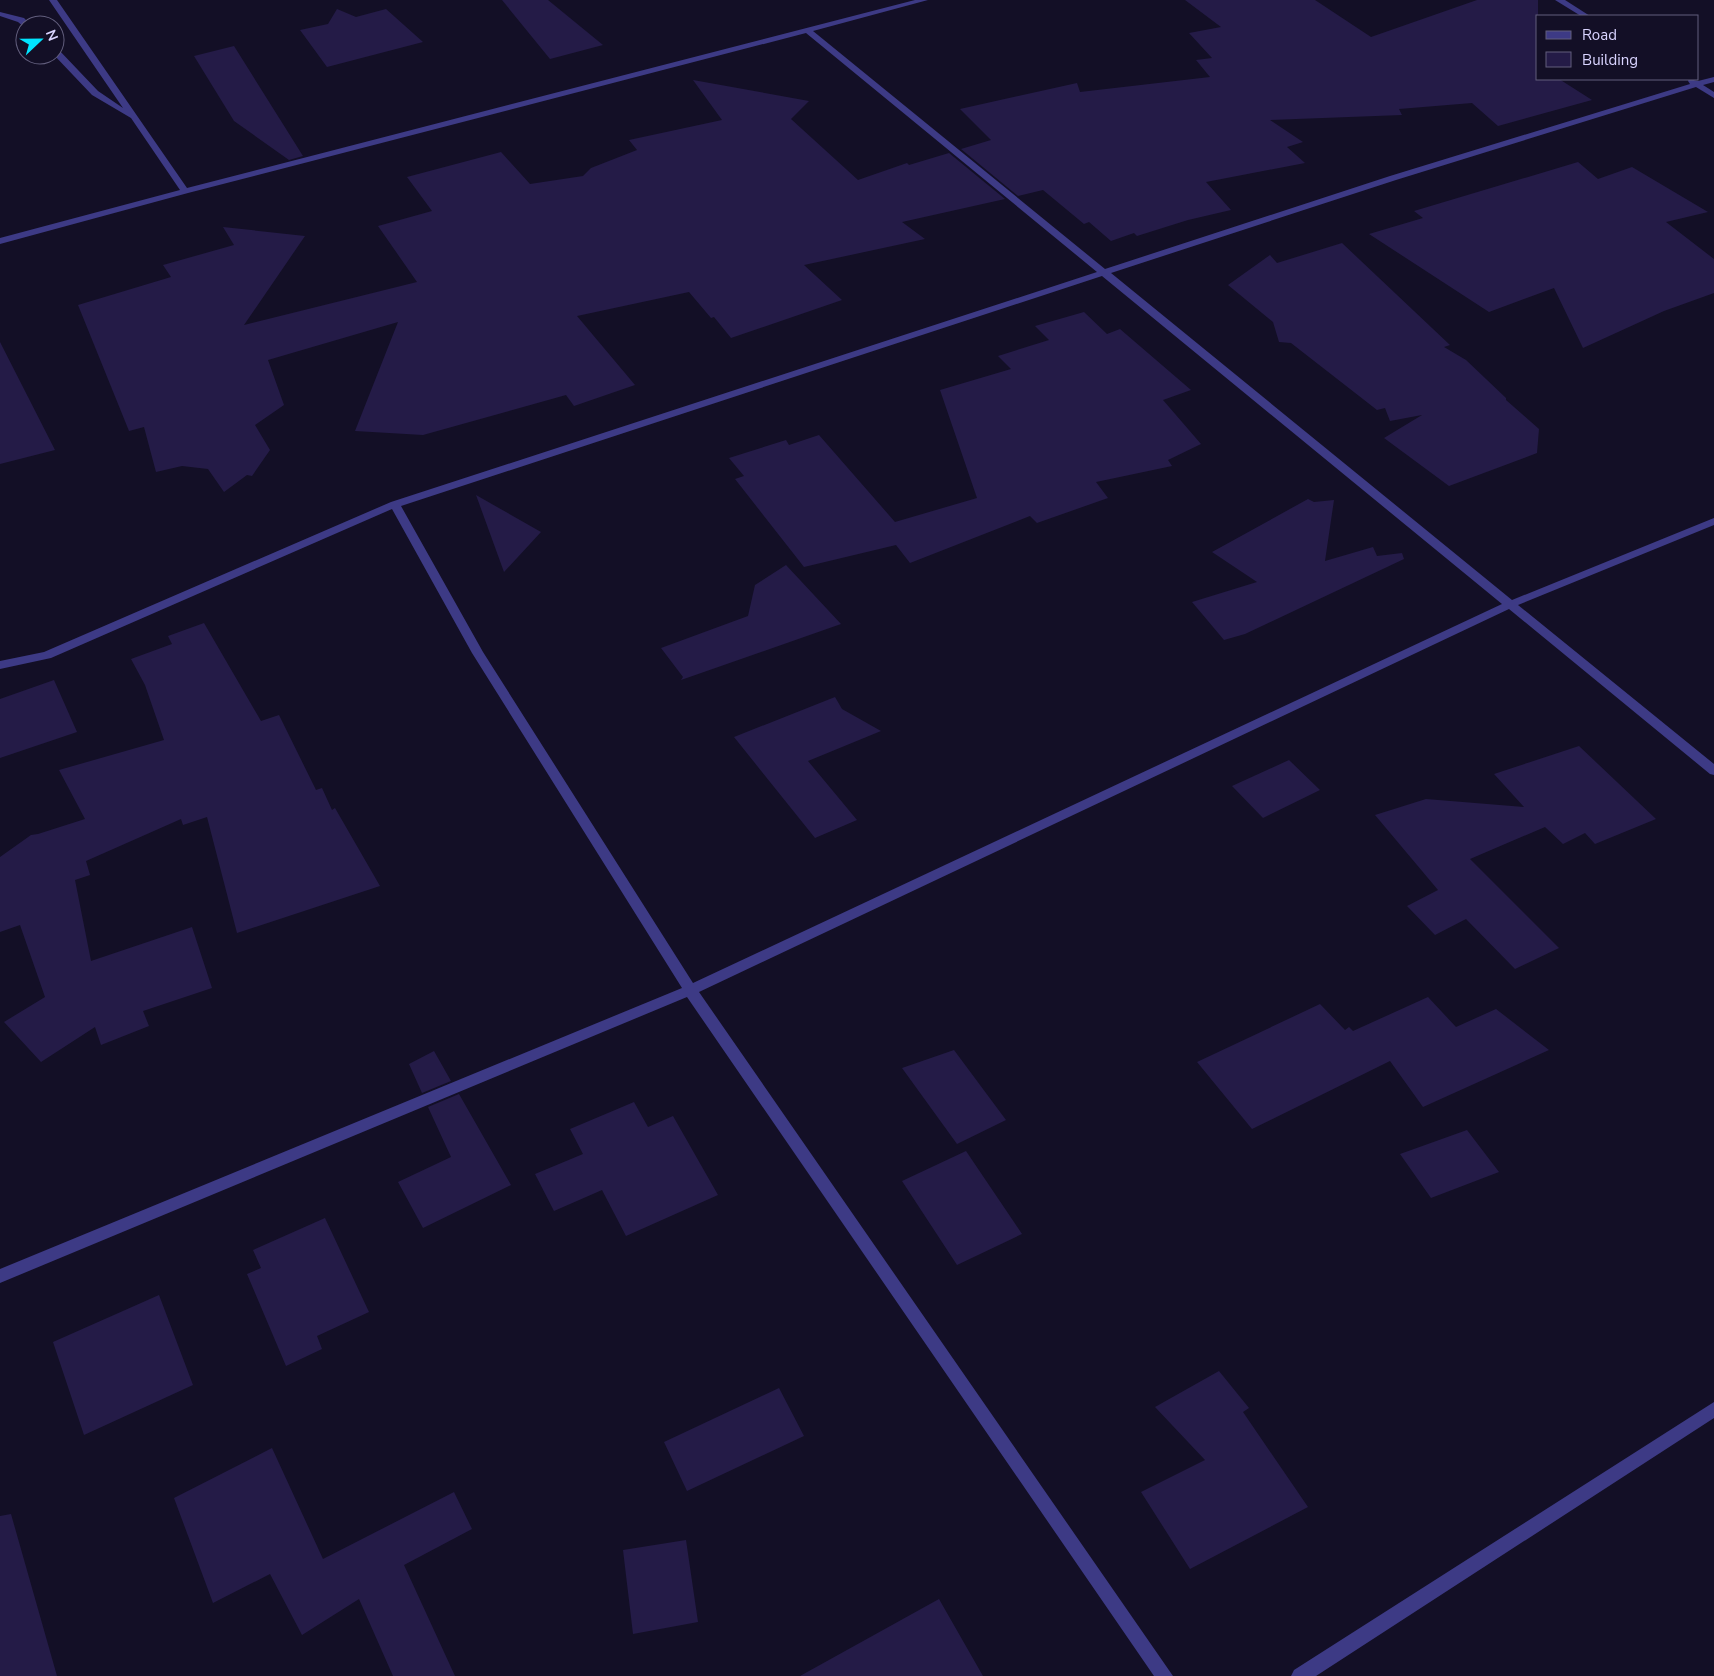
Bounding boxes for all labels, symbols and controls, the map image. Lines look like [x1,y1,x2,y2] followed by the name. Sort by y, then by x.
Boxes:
[15,15,65,65] north arrow
[1536,15,1699,80] legend
[1582,25,1617,45] text: Road
[41,27,62,44] text: N
[1582,50,1638,70] text: Building

